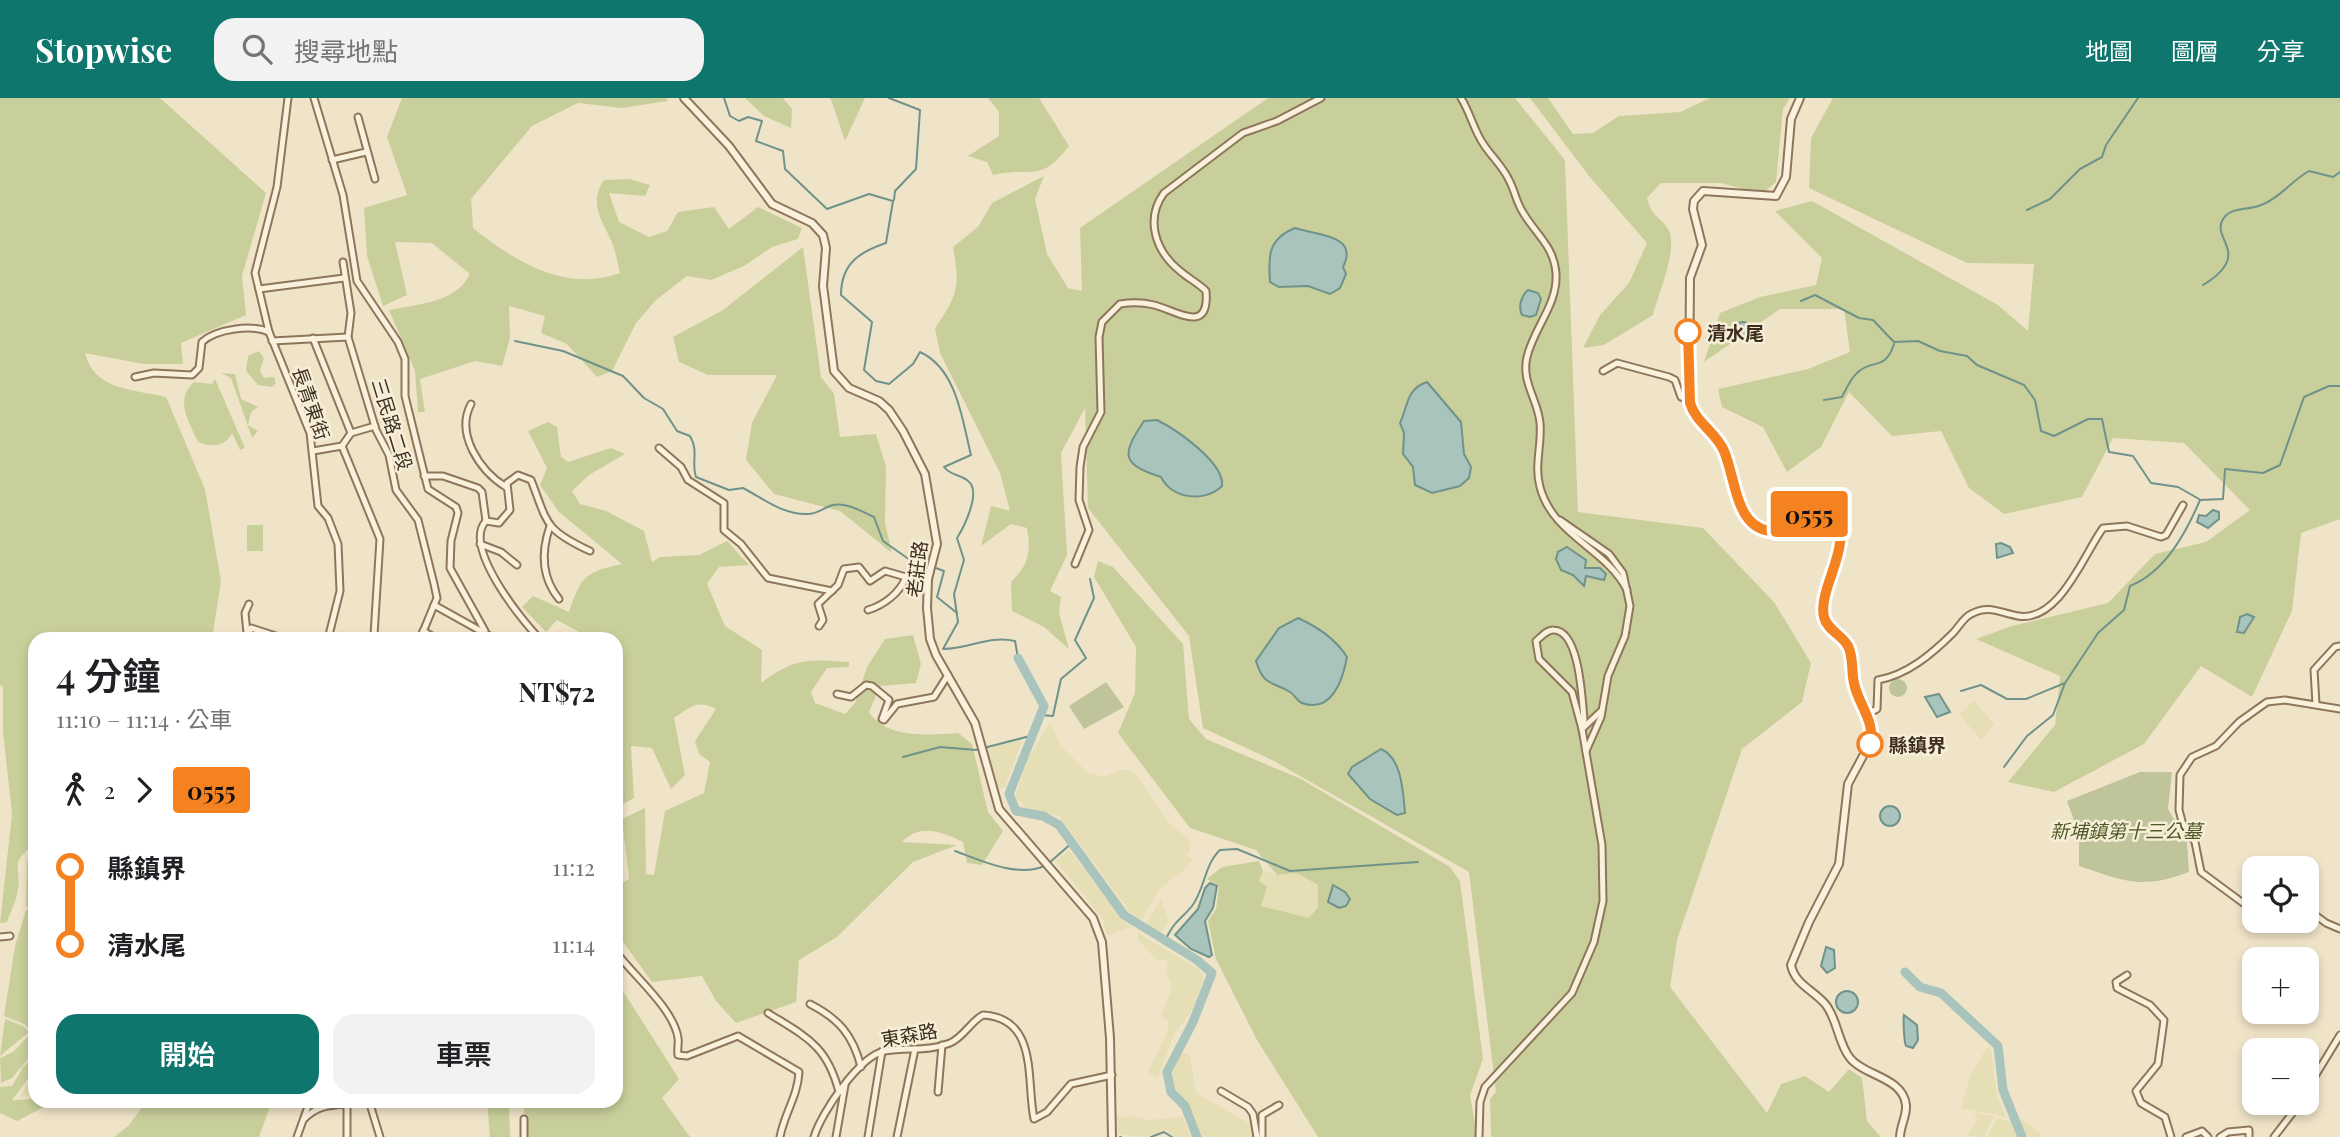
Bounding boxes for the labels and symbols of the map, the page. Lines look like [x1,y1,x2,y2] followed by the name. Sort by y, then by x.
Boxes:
[1675,319,1701,345] marker: 清水尾
[1707,319,1764,345] place label: 清水尾
[287,363,337,443] street label: 長青東街
[367,375,419,473] street label: 三民路二段
[1760,491,1858,537] line badge: 0555
[900,539,932,599] street label: 老莊路
[1857,731,1883,757] marker: 縣鎮界
[1889,731,1946,757] place label: 縣鎮界
[2050,817,2205,843] park label: 新埔鎮第十三公墓
[879,1016,939,1052] street label: 東森路

